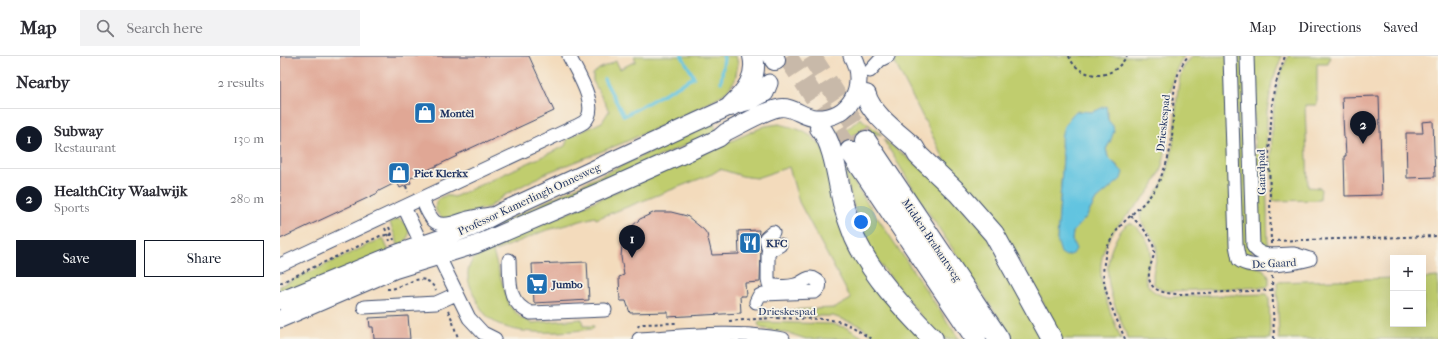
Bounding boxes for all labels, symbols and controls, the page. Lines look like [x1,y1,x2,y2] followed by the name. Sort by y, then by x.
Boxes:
[80,10,360,46] search box
[20,17,56,39] text: Map
[94,17,116,39] icon: search
[126,19,203,37] text: Search here
[1249,19,1276,36] text: Map
[1298,19,1361,36] text: Directions
[1383,19,1418,36] text: Saved
[16,72,70,92] text: Nearby
[218,75,264,90] text: 2 results
[1154,93,1173,152] street label: Drieskespad
[412,100,438,126] shop icon: Montèl
[439,107,475,120] place label: Montèl
[1350,111,1376,144] pin: 2
[54,122,103,140] text: Subway
[27,131,31,146] text: 1
[233,131,264,146] text: 130 m
[54,140,116,155] text: Restaurant
[1255,148,1268,195] street label: Gaardpad
[386,160,412,186] shop icon: Piet Klerkx
[456,161,603,238] street label: Professor Kamerlingh Onnesweg
[414,167,468,180] place label: Piet Klerkx
[54,182,187,200] text: HealthCity Waalwijk
[26,191,32,206] text: 2
[230,191,264,206] text: 280 m
[899,196,964,284] street label: Midden-Brabantweg
[54,200,89,215] text: Sports
[851,212,871,232] your location
[619,225,645,258] pin: 1
[737,230,763,256] restaurant icon: KFC
[766,237,788,250] place label: KFC
[16,240,136,277] button: Save
[144,240,264,277] button: Share
[1390,255,1426,327] map controls
[1390,255,1426,291] button: +
[1251,256,1298,271] street label: De Gaard
[524,271,550,297] supermarket icon: Jumbo
[551,278,583,291] place label: Jumbo
[1390,291,1426,327] button: −
[758,305,817,318] street label: Drieskespad

